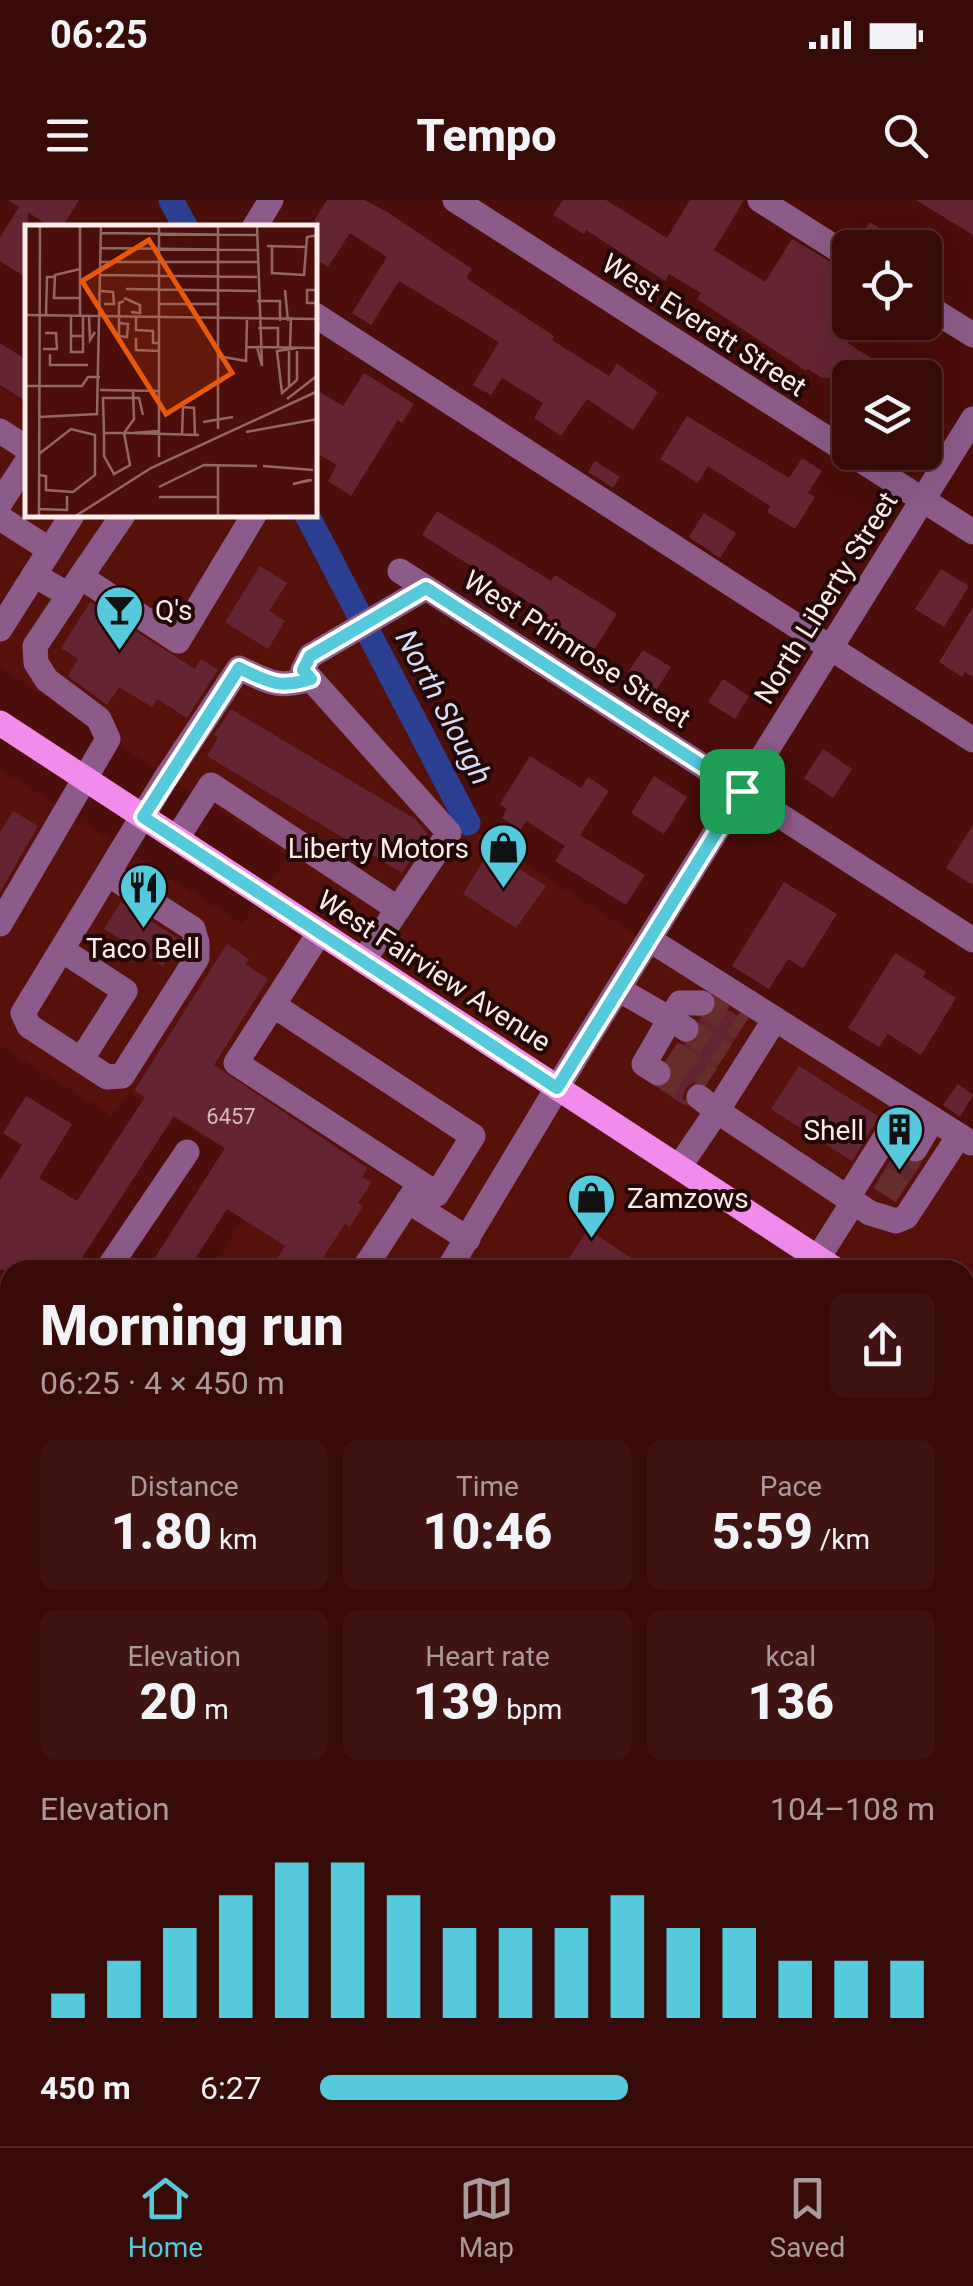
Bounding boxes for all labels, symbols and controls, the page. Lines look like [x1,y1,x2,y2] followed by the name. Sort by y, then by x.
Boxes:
[50,13,148,57] text: 06:25
[40,108,95,163] icon: menu
[878,108,933,163] icon: search
[416,109,557,162] text: Tempo
[25,225,318,518] inset map
[832,230,942,470] map controls
[832,230,942,340] button: locate
[596,247,812,403] street label: West Everett Street
[832,360,942,470] button: layers
[747,486,905,710] street label: North Liberty Street
[457,563,697,735] street label: West Primrose Street
[94,584,146,652] bar icon: Q's
[155,594,193,627] place label: Q's
[389,624,499,790] water label: North Slough
[700,749,785,834] pin
[715,764,770,819] icon: arrive
[478,822,530,890] shop icon: Liberty Motors
[288,832,469,865] place label: Liberty Motors
[117,862,169,930] restaurant icon: Taco Bell
[311,883,557,1059] street label: West Fairview Avenue
[86,932,200,965] place label: Taco Bell
[206,1104,256,1129] house number: 6457
[873,1104,925,1172] building icon: Shell
[803,1114,864,1147] place label: Shell
[566,1172,618,1240] shop icon: Zamzows
[627,1182,749,1215] place label: Zamzows
[830,1293,935,1398] button: share
[40,1294,344,1358] text: Morning run
[40,1364,285,1402] text: 06:25 · 4 × 450 m
[130,1470,239,1503] text: Distance
[456,1470,519,1503] text: Time
[760,1470,822,1503] text: Pace
[111,1503,212,1561] text: 1.80
[423,1503,552,1561] text: 10:46
[712,1503,813,1561] text: 5:59
[212,1523,258,1556] text: km
[813,1523,870,1556] text: /km
[127,1640,241,1673] text: Elevation
[425,1640,550,1673] text: Heart rate
[766,1640,816,1673] text: kcal
[140,1673,197,1731] text: 20
[413,1673,499,1731] text: 139
[748,1673,834,1731] text: 136
[197,1693,229,1726] text: m
[499,1693,562,1726] text: bpm
[40,1790,170,1828] text: Elevation
[770,1790,935,1828] text: 104–108 m
[40,2069,131,2107] text: 450 m
[200,2069,262,2107] text: 6:27
[128,2171,203,2264] tab: Home
[459,2171,514,2264] tab: Map
[770,2171,845,2264] tab: Saved

